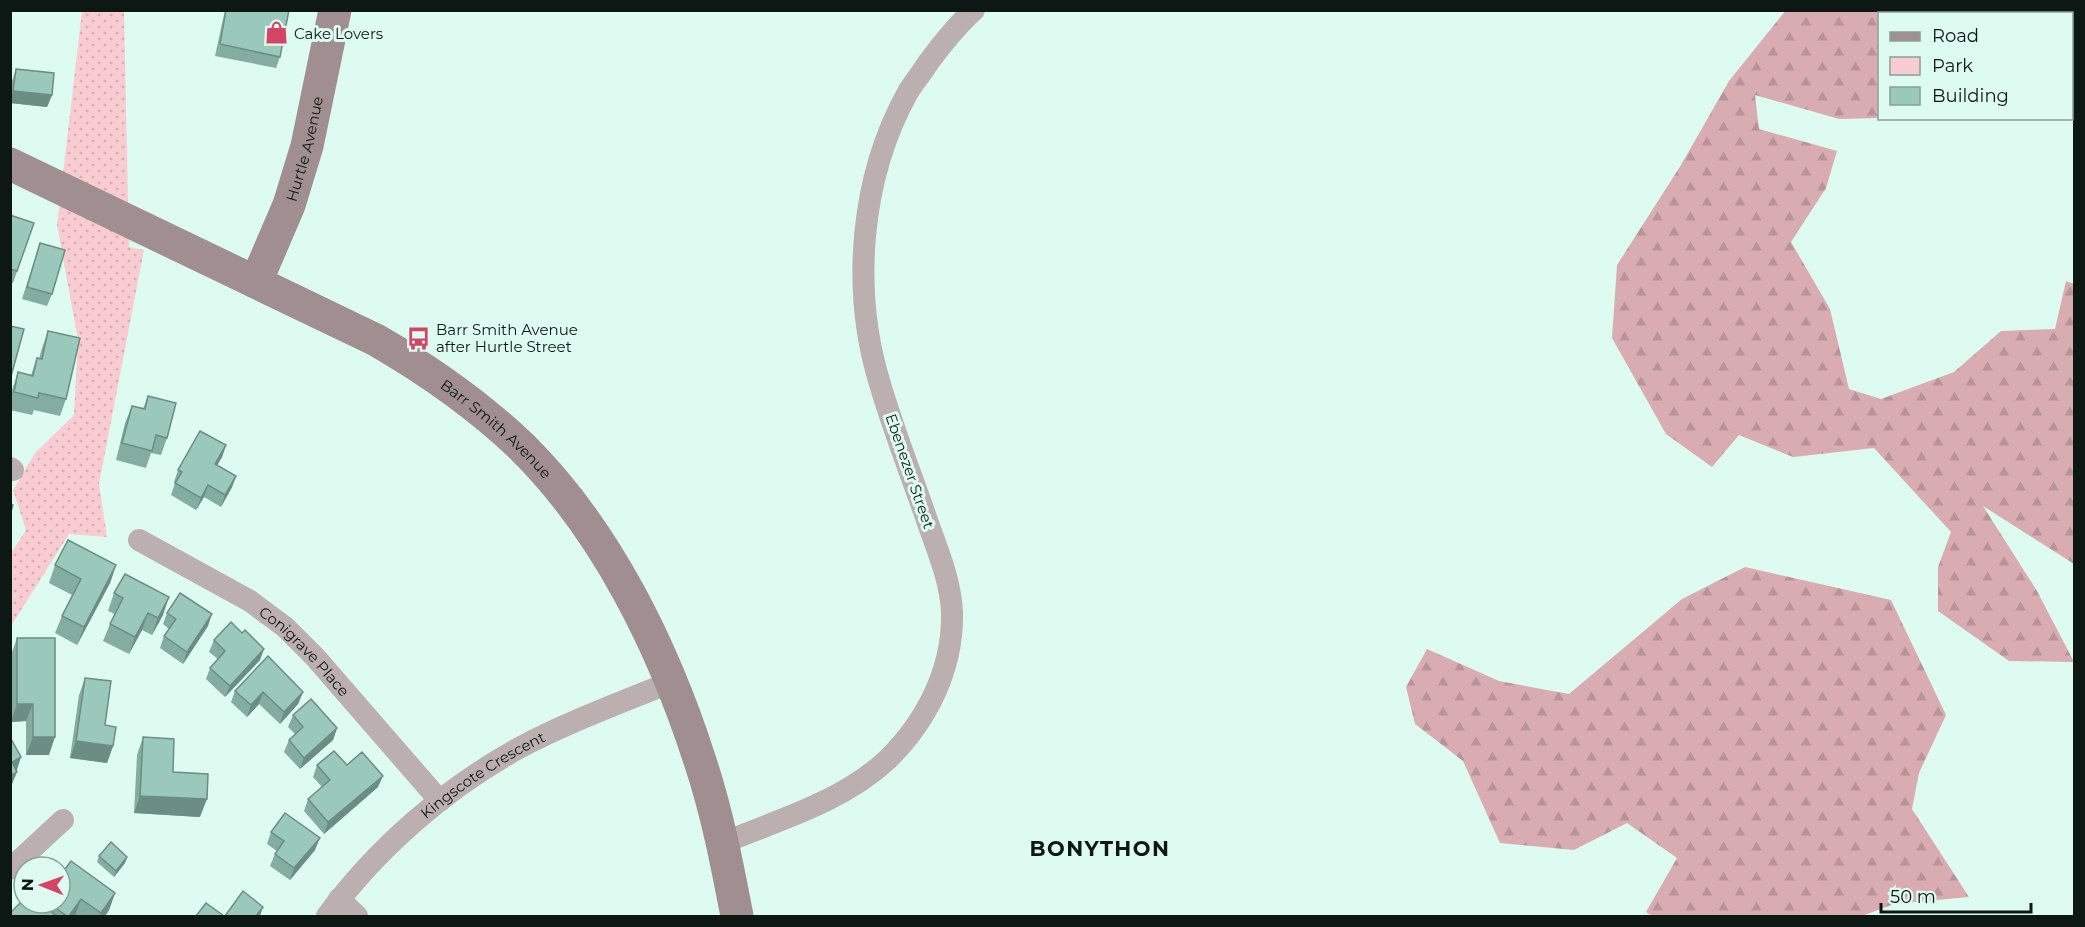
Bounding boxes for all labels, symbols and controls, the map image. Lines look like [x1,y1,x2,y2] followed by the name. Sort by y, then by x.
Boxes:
[1878,12,2073,120] legend
[263,20,289,46] shop icon: Cake Lovers
[294,24,383,43] place label: Cake Lovers
[1932,25,1979,47] text: Road
[1932,55,1973,77] text: Park
[1932,85,2009,107] text: Building
[281,94,327,204] street label: Hurtle Avenue
[436,320,578,356] place label: Barr Smith Avenue after Hurtle Street
[405,325,431,351] bus stop icon: Barr Smith Avenue after Hurtle Street
[437,375,556,482] street label: Barr Smith Avenue
[881,411,939,531] street label: Ebenezer Street
[256,602,354,700] street label: Conigrave Place
[416,727,548,822] street label: Kingscote Crescent
[1029,836,1171,861] district label: BONYTHON
[12,855,72,915] north arrow
[1881,876,2031,914] scale bar
[18,878,37,891] text: N
[1890,886,1936,908] text: 50 m

